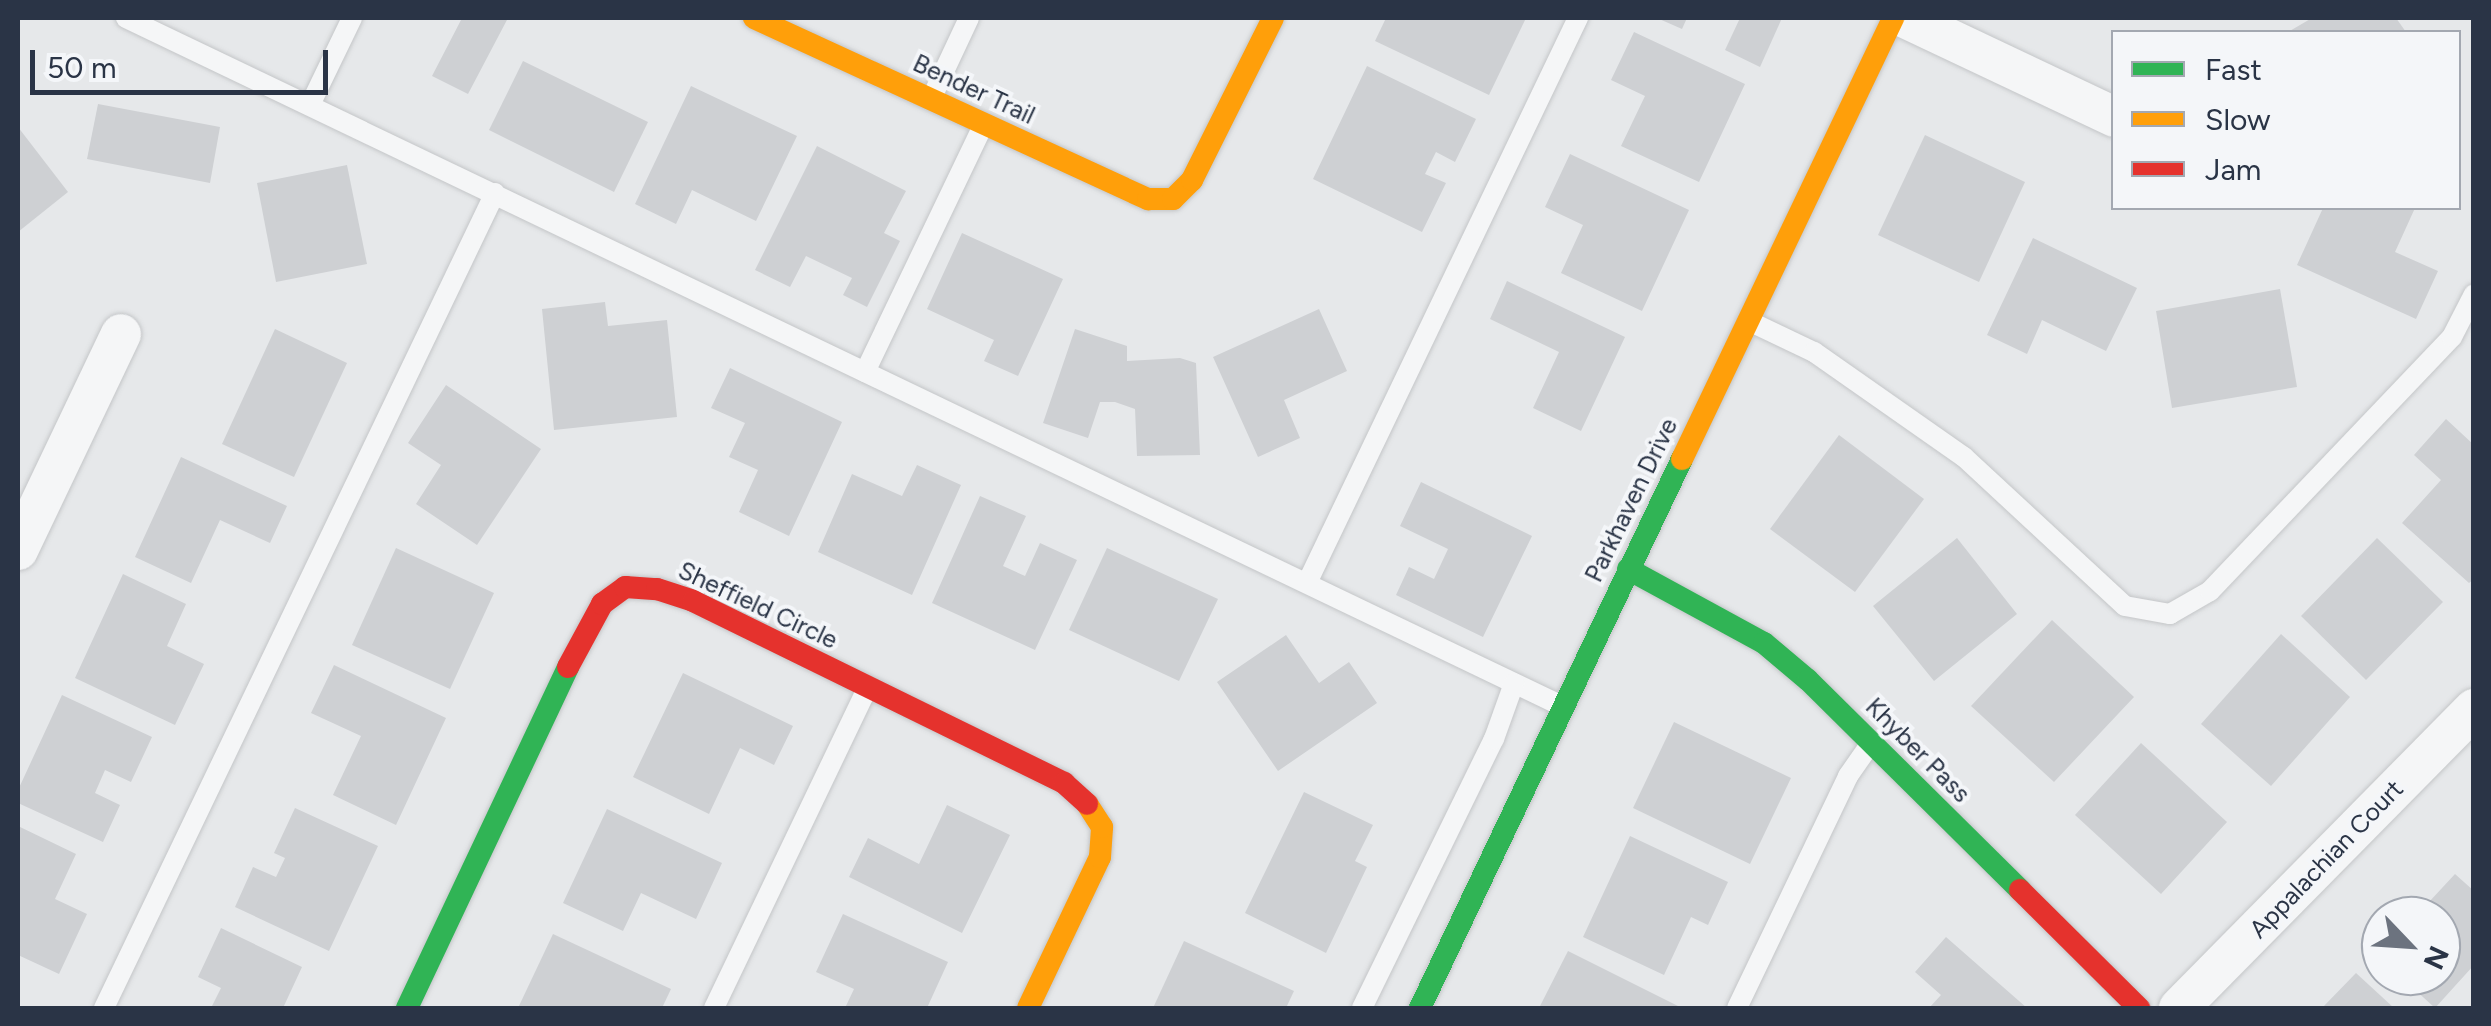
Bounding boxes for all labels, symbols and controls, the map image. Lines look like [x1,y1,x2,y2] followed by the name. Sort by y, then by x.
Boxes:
[35,30,332,92] scale bar
[2111,30,2461,210] legend
[908,48,1040,130] street label: Bender Trail
[47,49,116,86] text: 50 m
[2205,51,2262,88] text: Fast
[2205,101,2271,138] text: Slow
[2205,151,2261,188] text: Jam
[1578,413,1684,587] street label: Parkhaven Drive
[674,555,842,655] street label: Sheffield Circle
[1860,692,1976,808] street label: Khyber Pass
[2243,774,2409,944] street label: Appalachian Court
[2361,896,2461,996] north arrow
[2416,941,2456,975] text: N

